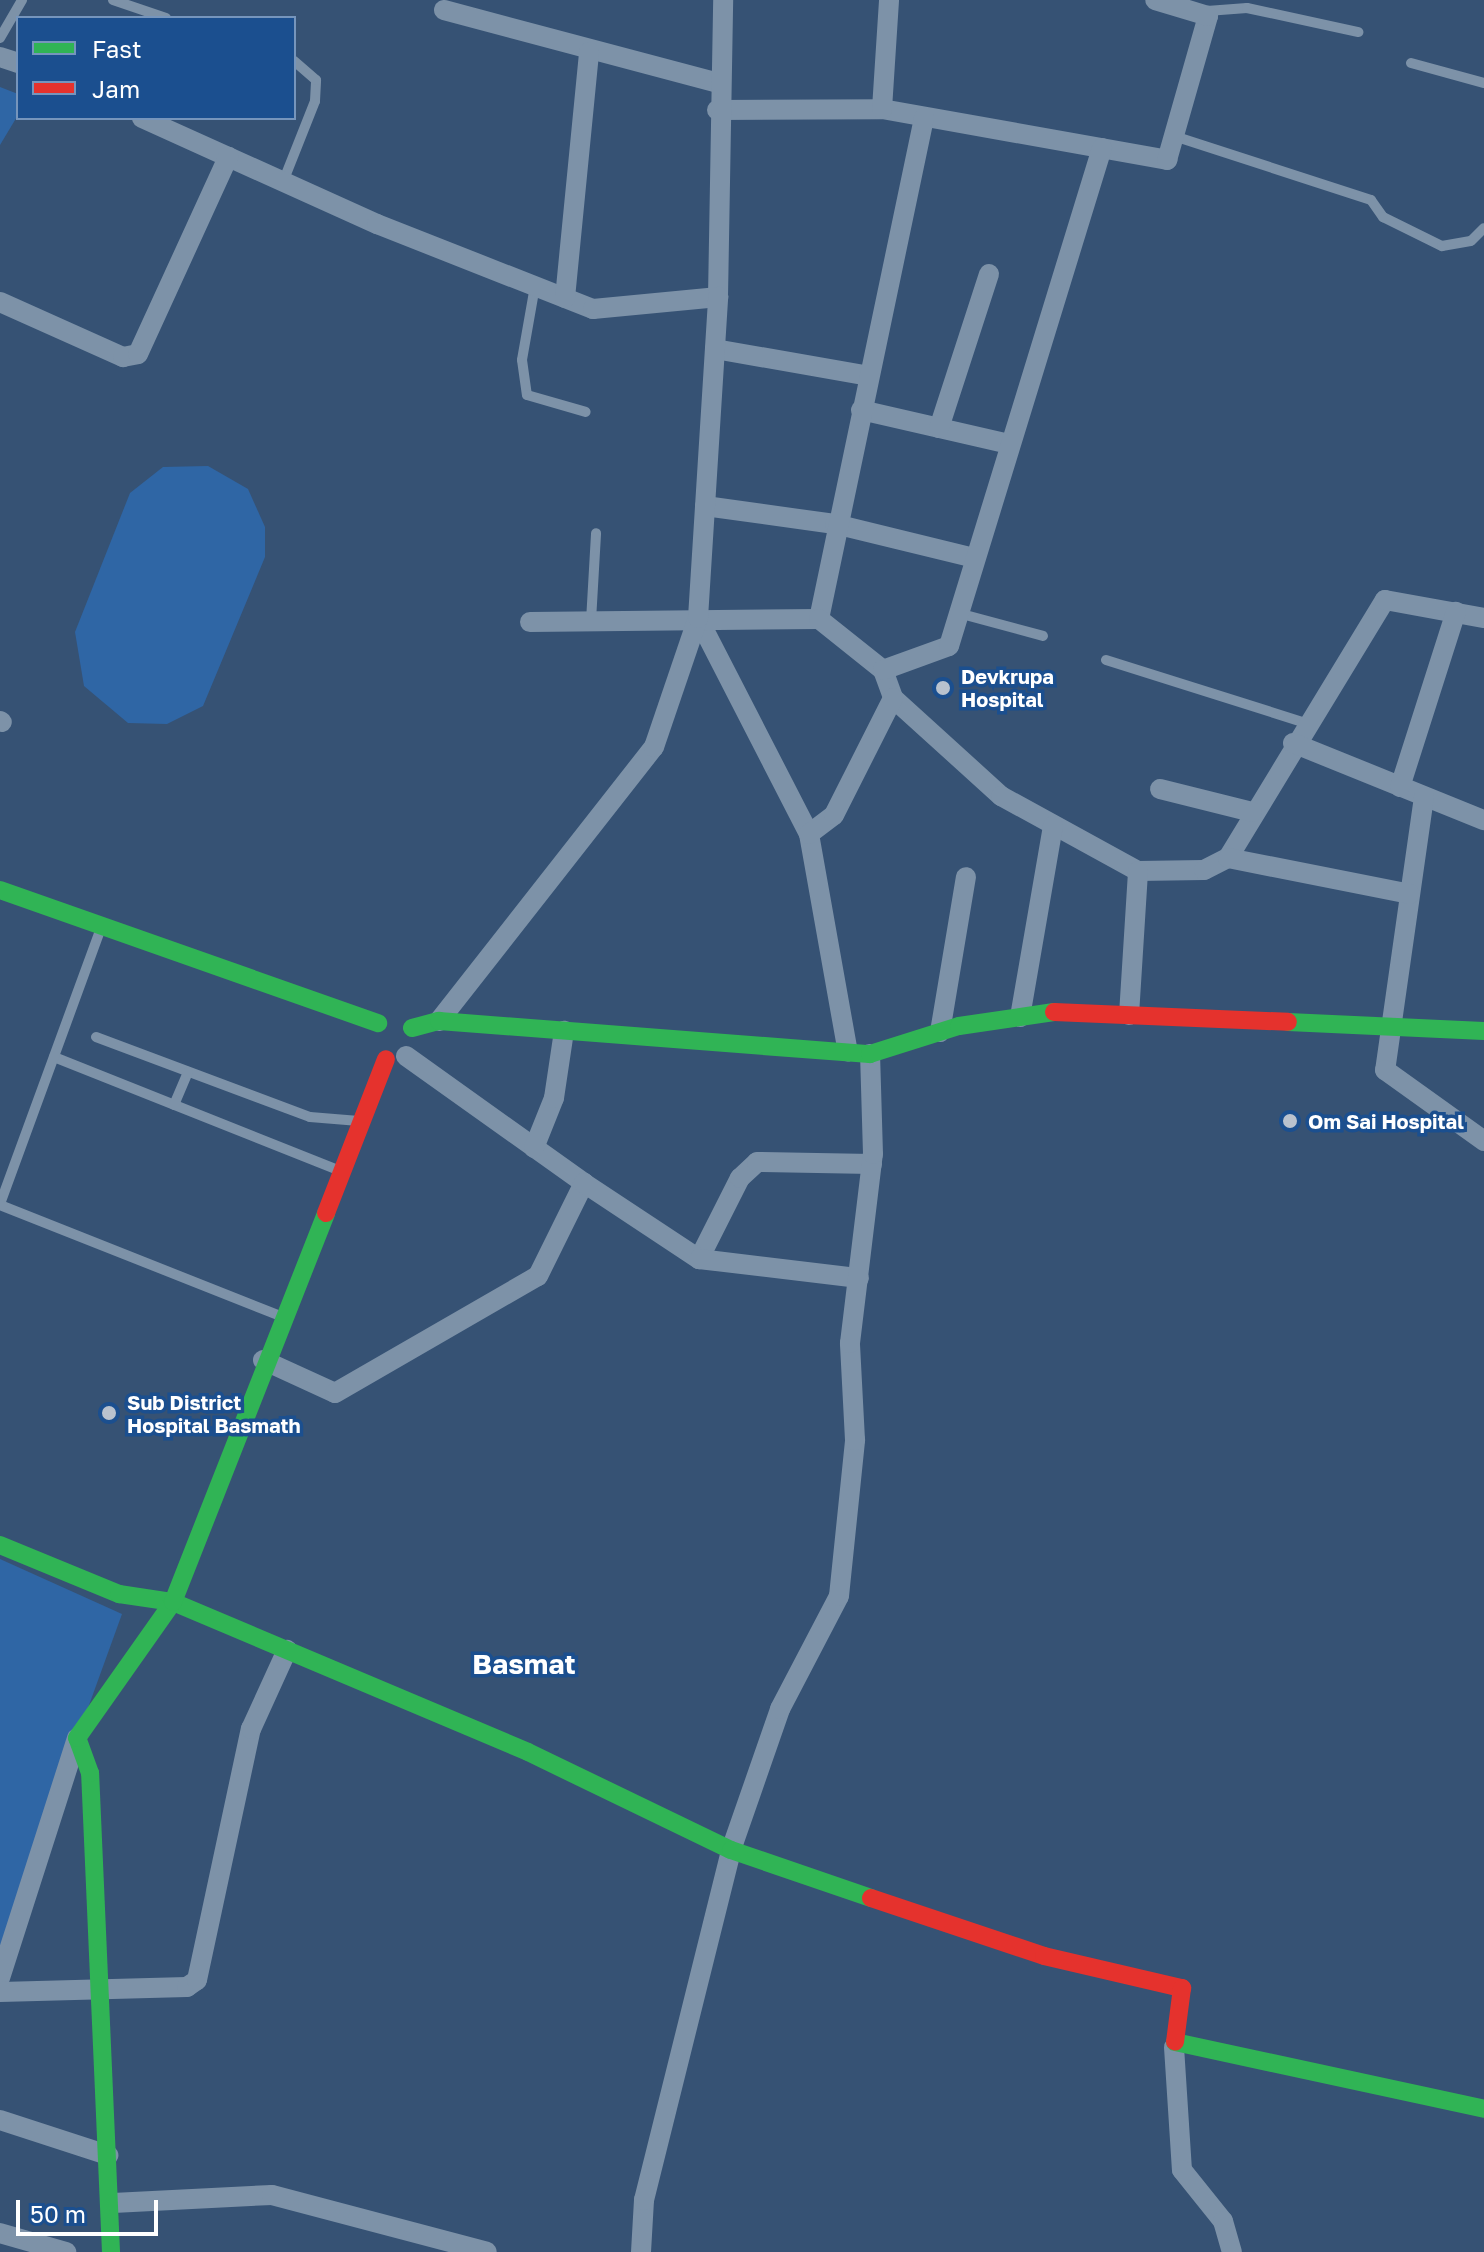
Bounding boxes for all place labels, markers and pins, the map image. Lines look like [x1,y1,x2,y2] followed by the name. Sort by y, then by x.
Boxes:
[961,664,1054,711] place label: Devkrupa Hospital
[932,677,954,699] marker: Devkrupa Hospital
[1308,1109,1464,1133] place label: Om Sai Hospital
[1279,1110,1301,1132] marker: Om Sai Hospital
[127,1390,301,1437] place label: Sub District Hospital Basmath
[98,1402,120,1424] marker: Sub District Hospital Basmath

